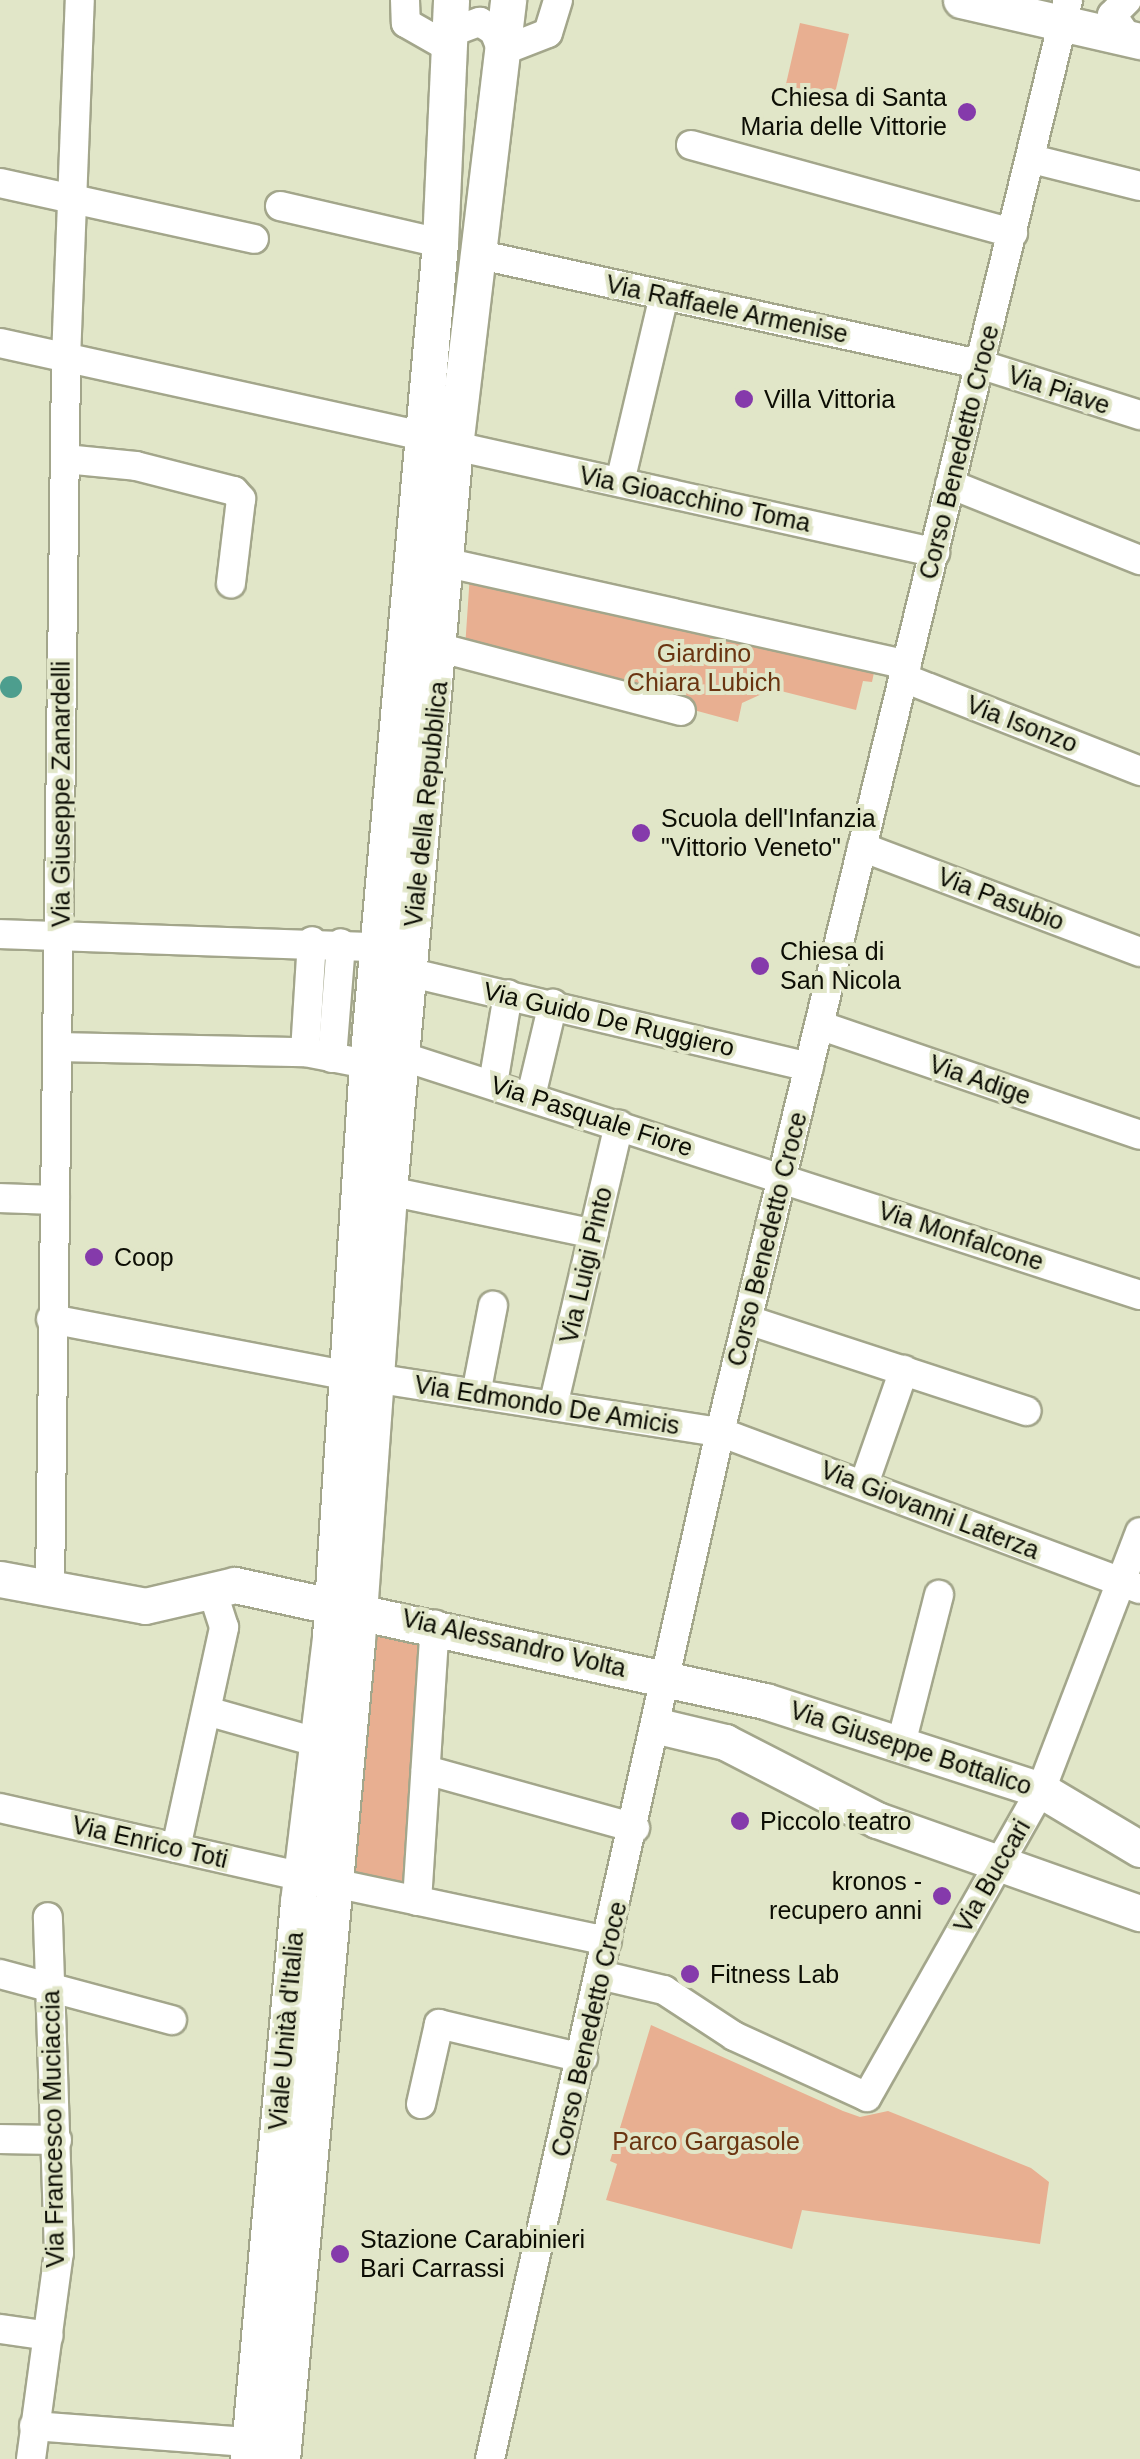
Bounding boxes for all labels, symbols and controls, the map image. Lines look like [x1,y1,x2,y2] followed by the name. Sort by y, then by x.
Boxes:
[740,83,947,142] place label: Chiesa di Santa Maria delle Vittorie
[956,101,978,123] marker: Chiesa di Santa Maria delle Vittorie
[603,269,851,349] street label: Via Raffaele Armenise
[913,322,1005,582] street label: Corso Benedetto Croce
[1004,359,1114,421] street label: Via Piave
[764,384,895,414] place label: Villa Vittoria
[733,388,755,410] marker: Villa Vittoria
[577,460,813,538] street label: Via Gioacchino Toma
[627,639,781,698] park label: Giardino Chiara Lubich
[46,661,76,927] street label: Via Giuseppe Zanardelli
[398,680,454,928] street label: Viale della Repubblica
[962,689,1082,759] street label: Via Isonzo
[661,804,876,863] place label: Scuola dell'Infanzia "Vittorio Veneto"
[630,822,652,844] marker: Scuola dell'Infanzia "Vittorio Veneto"
[934,861,1068,937] street label: Via Pasubio
[780,937,901,996] place label: Chiesa di San Nicola
[749,955,771,977] marker: Chiesa di San Nicola
[481,976,737,1062] street label: Via Guido De Ruggiero
[925,1048,1035,1112] street label: Via Adige
[487,1069,697,1163] street label: Via Pasquale Fiore
[721,1109,813,1369] street label: Corso Benedetto Croce
[553,1184,619,1346] street label: Via Luigi Pinto
[875,1195,1047,1277] street label: Via Monfalcone
[114,1242,174,1272] place label: Coop
[83,1246,105,1268] marker: Coop
[412,1369,682,1441] street label: Via Edmondo De Amicis
[817,1454,1043,1566] street label: Via Giovanni Laterza
[398,1602,630,1684] street label: Via Alessandro Volta
[786,1695,1036,1801] street label: Via Giuseppe Bottalico
[760,1806,911,1836] place label: Piccolo teatro
[69,1809,231,1875] street label: Via Enrico Toti
[729,1810,751,1832] marker: Piccolo teatro
[948,1814,1036,1938] street label: Via Buccari
[769,1867,922,1926] place label: kronos - recupero anni
[931,1885,953,1907] marker: kronos - recupero anni
[545,1898,633,2160] street label: Corso Benedetto Croce
[262,1931,310,2131] street label: Viale Unità d'Italia
[710,1959,839,1989] place label: Fitness Lab
[679,1963,701,1985] marker: Fitness Lab
[36,1990,70,2268] street label: Via Francesco Muciaccia
[612,2126,800,2156] park label: Parco Gargasole
[360,2225,585,2284] place label: Stazione Carabinieri Bari Carrassi
[329,2243,351,2265] marker: Stazione Carabinieri Bari Carrassi

